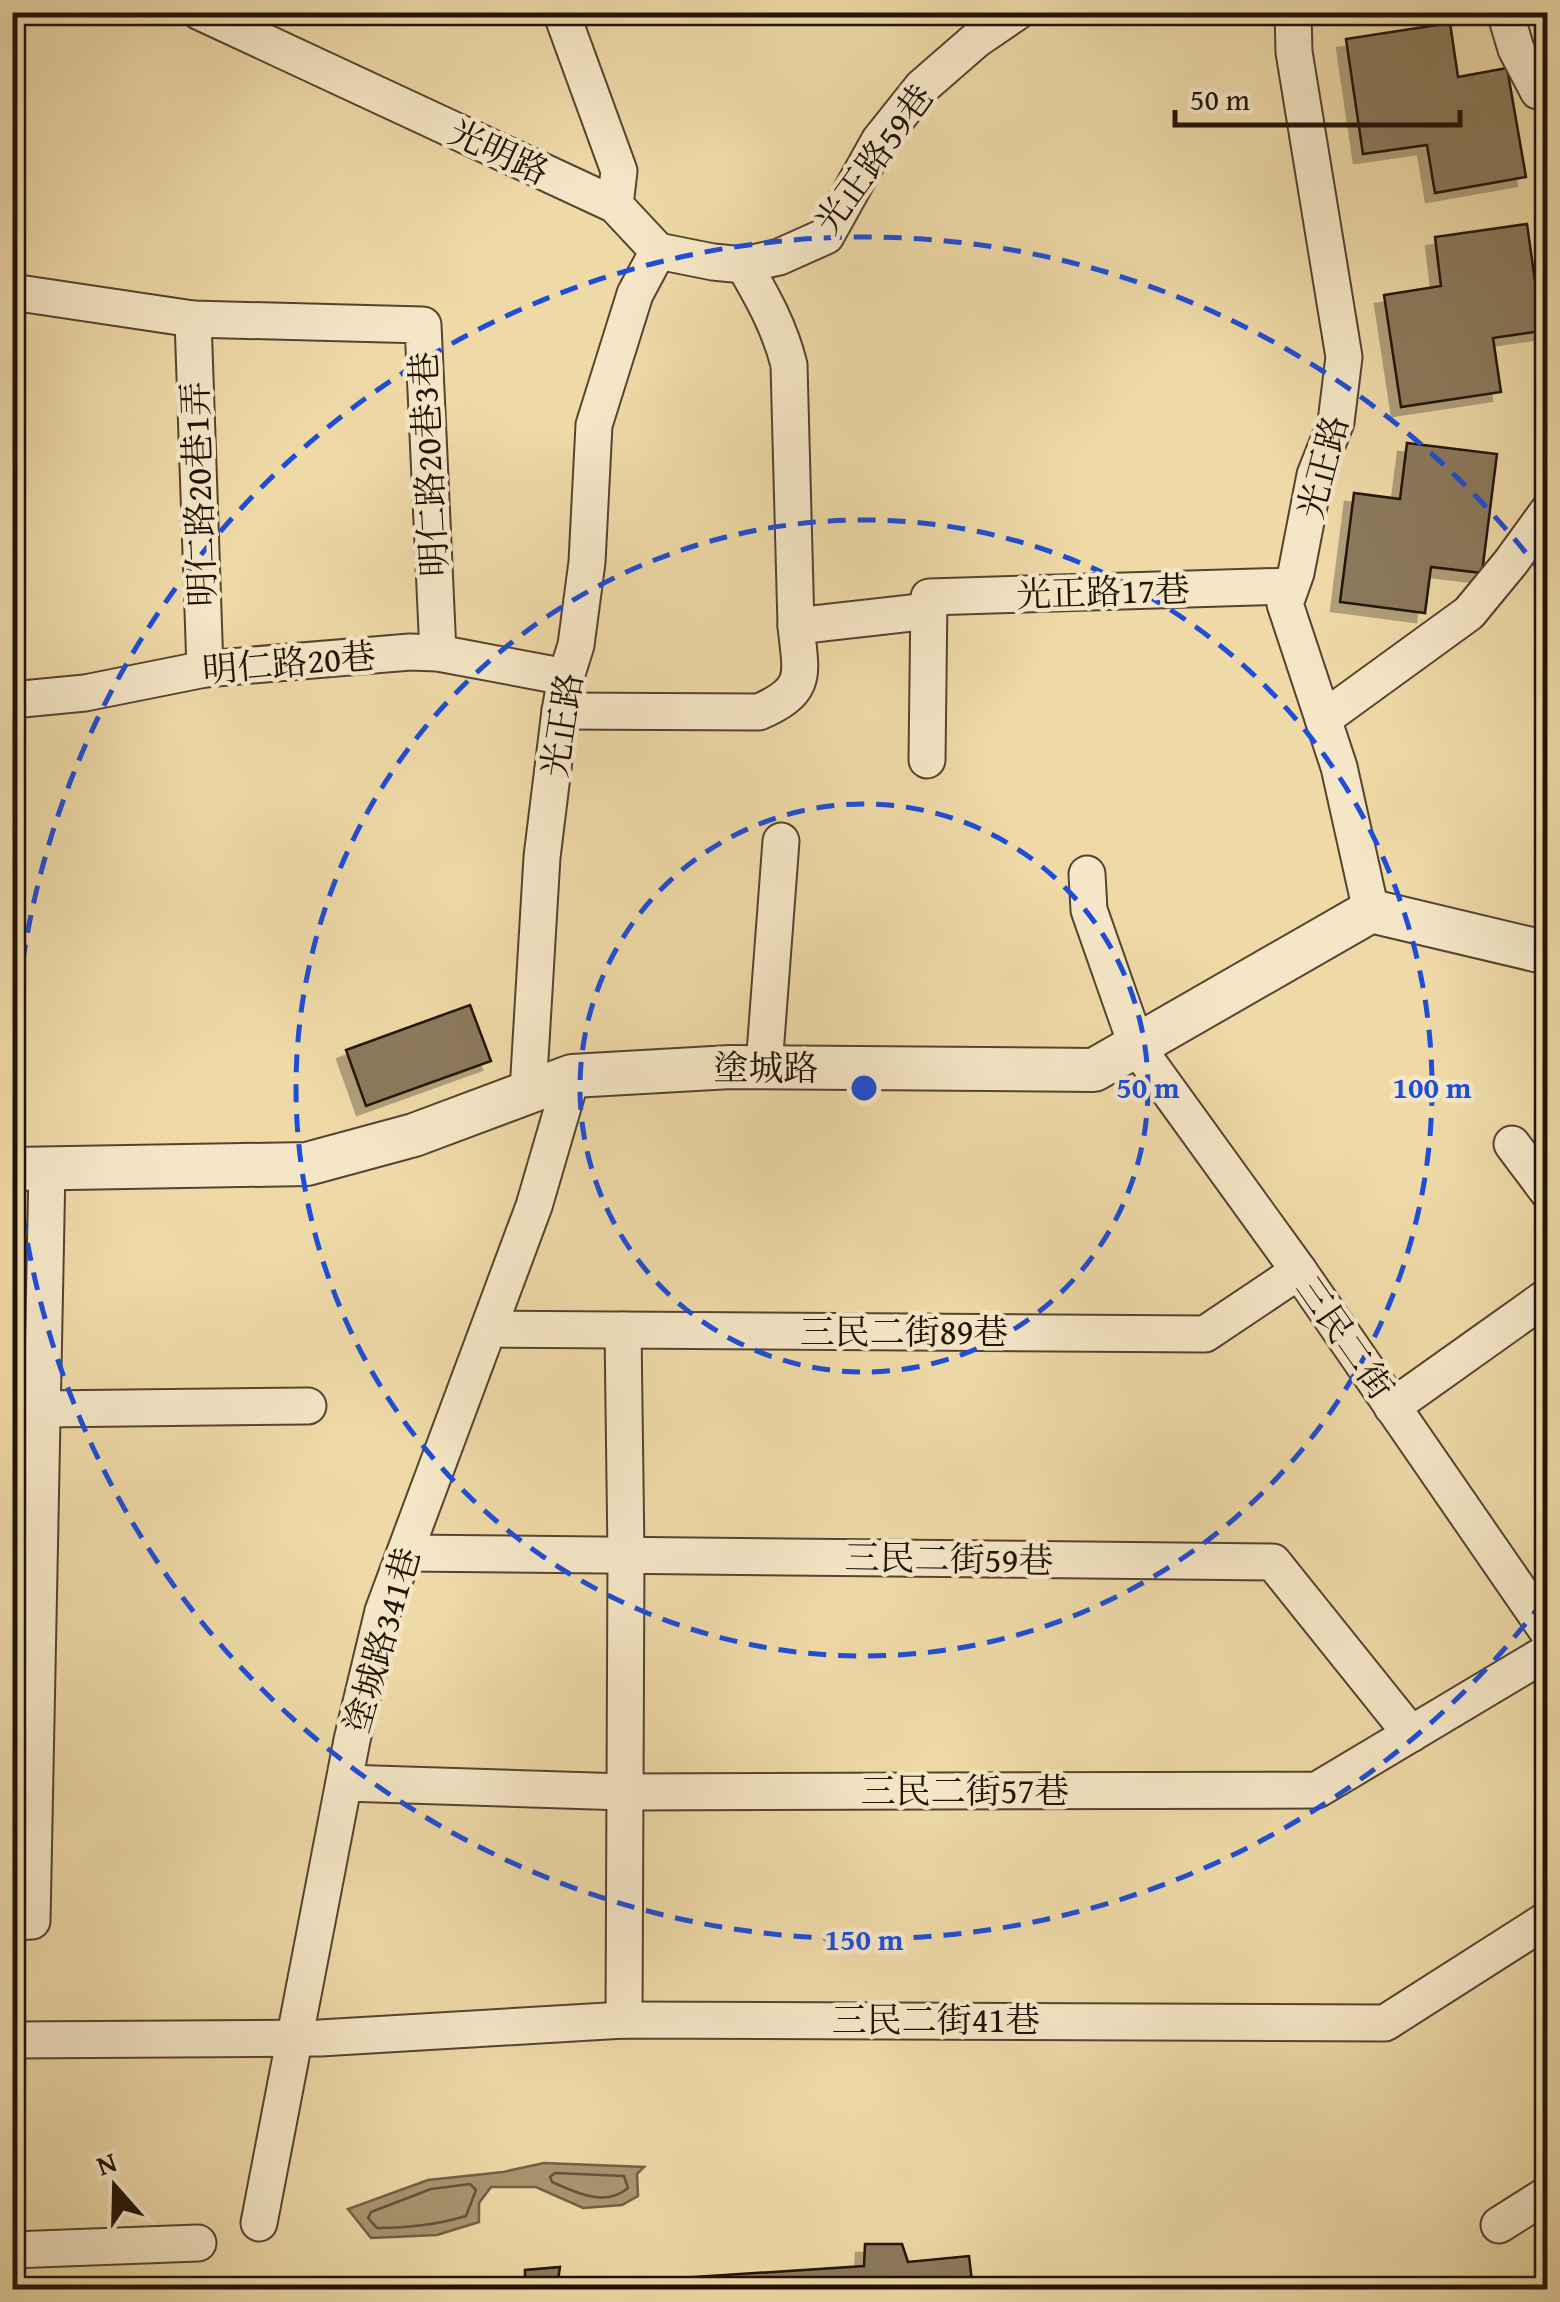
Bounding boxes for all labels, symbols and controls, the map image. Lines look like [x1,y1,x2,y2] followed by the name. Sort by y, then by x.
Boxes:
[1175,65,1460,127] scale bar
[802,73,945,244] street label: 光正路59巷
[1190,77,1250,121] text: 50 m
[441,106,558,197] street label: 光明路
[397,350,460,578] street label: 明仁路20巷3巷
[169,380,228,608] street label: 明仁路20巷1弄
[1284,410,1361,524] street label: 光正路
[1015,563,1191,620] street label: 光正路17巷
[200,630,378,695] street label: 明仁路20巷
[528,669,595,781] street label: 光正路
[713,1042,819,1093] street label: 塗城路
[1116,1065,1180,1109] text: 50 m
[1393,1065,1472,1109] text: 100 m
[846,1070,882,1106] centre of rings
[1284,1266,1406,1410] street label: 三民二街
[800,1306,1008,1357] street label: 三民二街89巷
[844,1531,1054,1586] street label: 三民二街59巷
[331,1541,432,1738] street label: 塗城路341巷
[861,1765,1069,1816] street label: 三民二街57巷
[825,1917,904,1961] text: 150 m
[832,1994,1040,2045] street label: 三民二街41巷
[65,2137,165,2237] north arrow
[90,2140,122,2186] text: N

